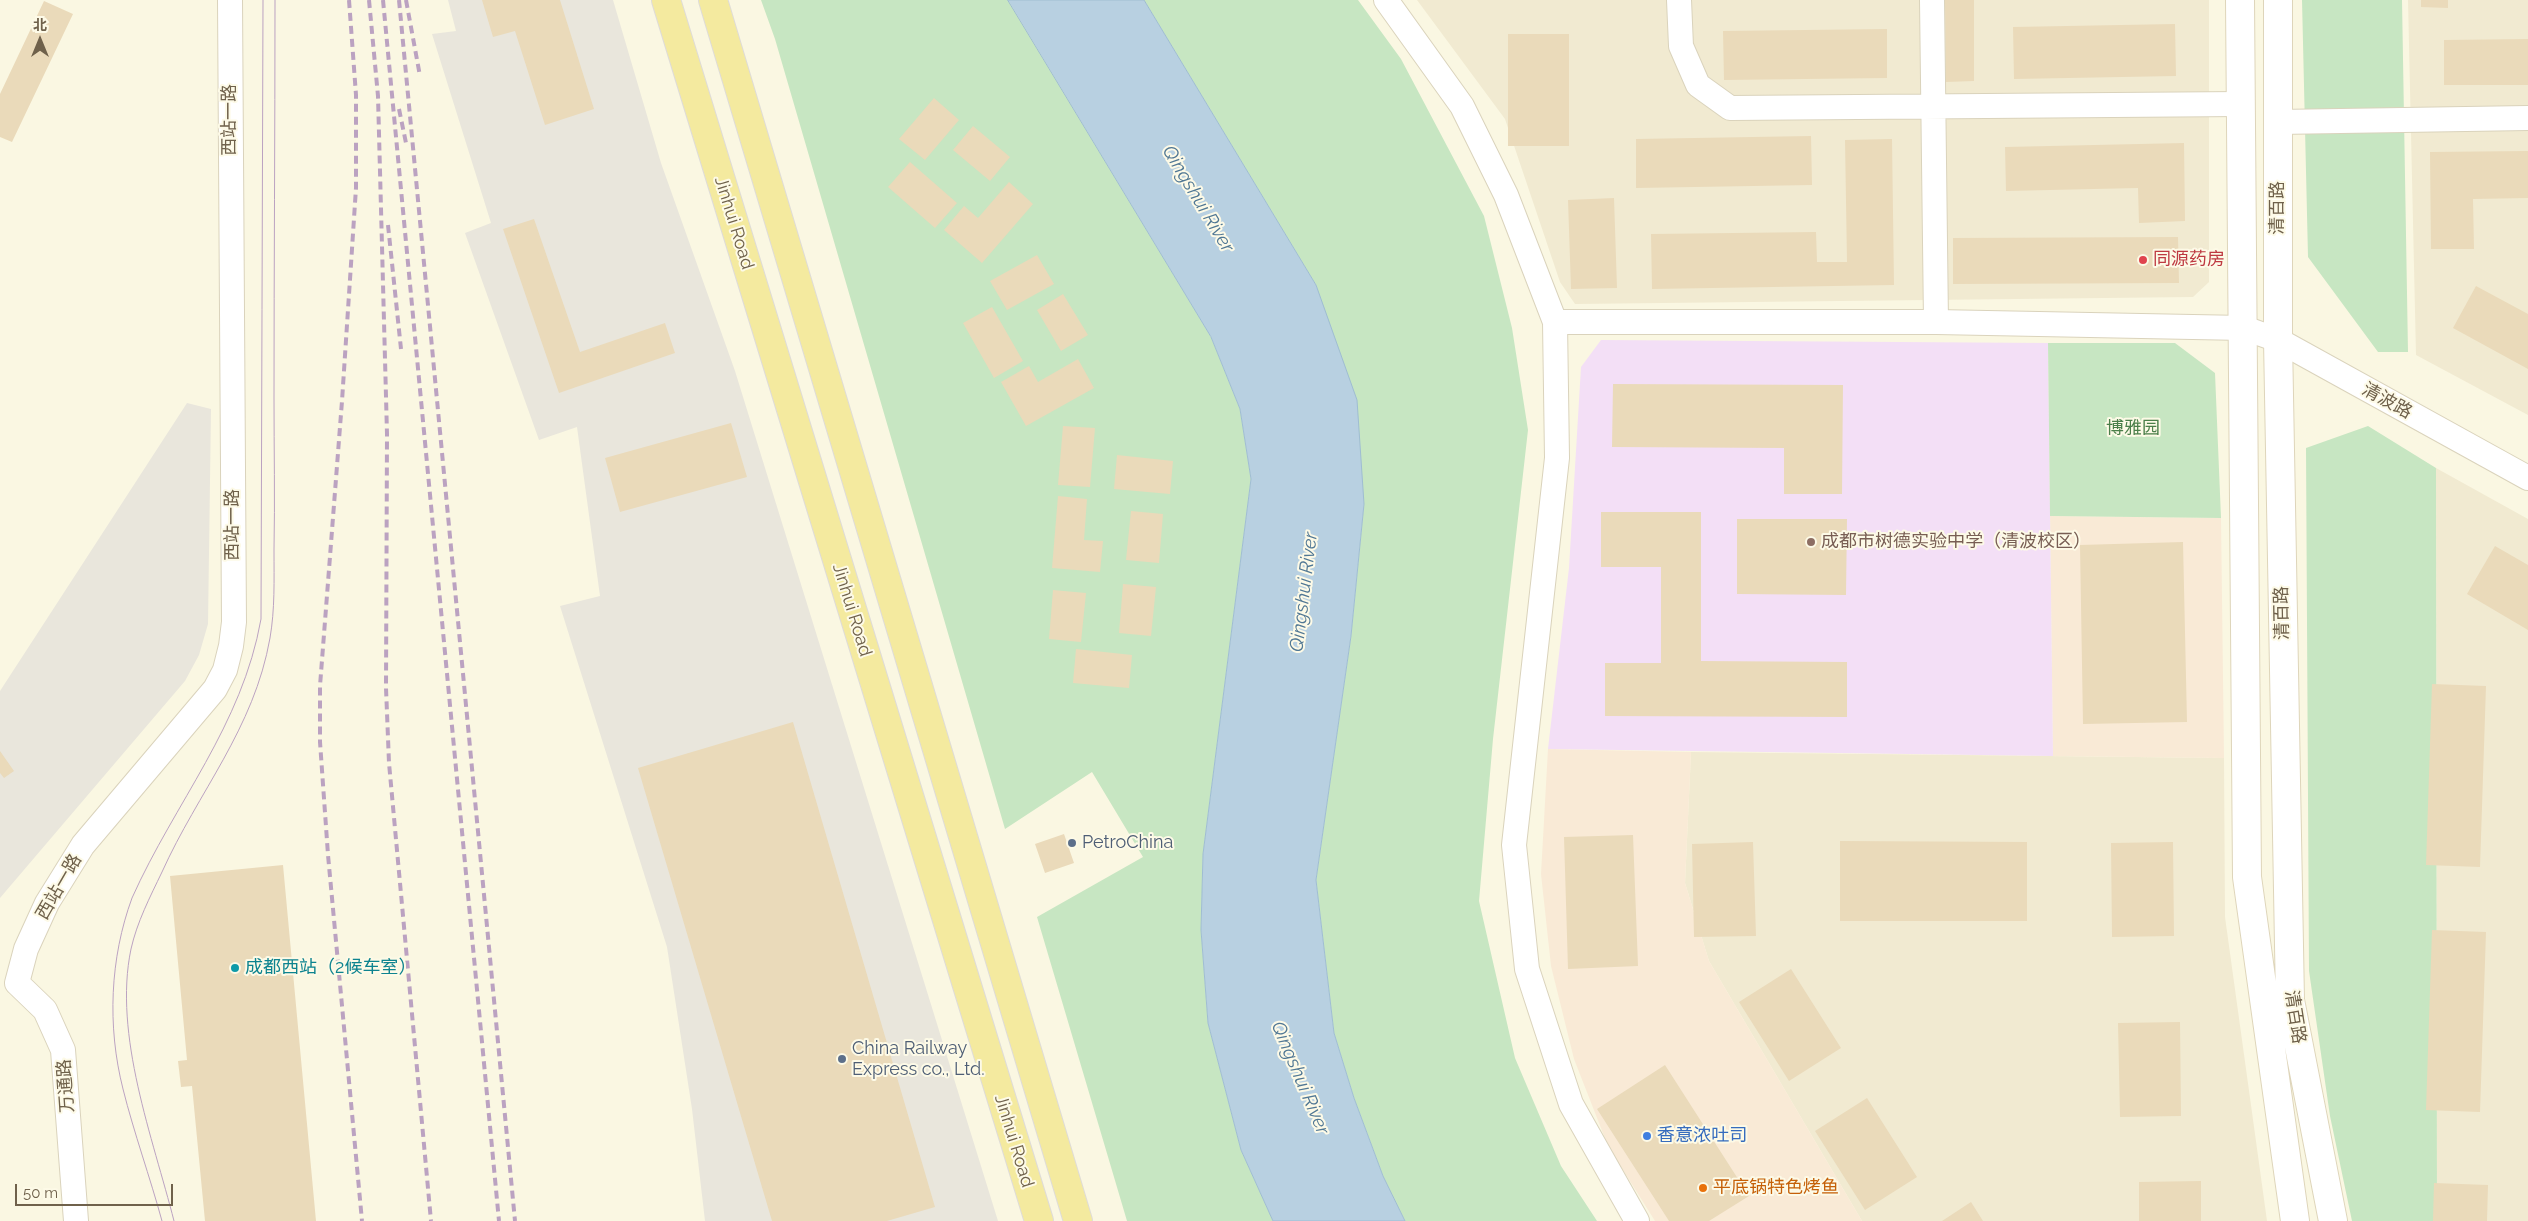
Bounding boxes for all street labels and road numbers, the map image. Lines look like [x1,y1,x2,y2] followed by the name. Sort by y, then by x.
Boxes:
[219,84,241,156] street label: 西站一路
[710,174,758,272] street label: Jinhui Road
[2267,181,2289,235] street label: 清百路
[2358,378,2416,424] street label: 清波路
[222,489,244,561] street label: 西站一路
[828,561,876,659] street label: Jinhui Road
[2271,586,2293,640] street label: 清百路
[32,850,86,924] street label: 西站一路
[2280,989,2310,1045] street label: 清百路
[53,1058,79,1114] street label: 万通路
[990,1092,1038,1190] street label: Jinhui Road

